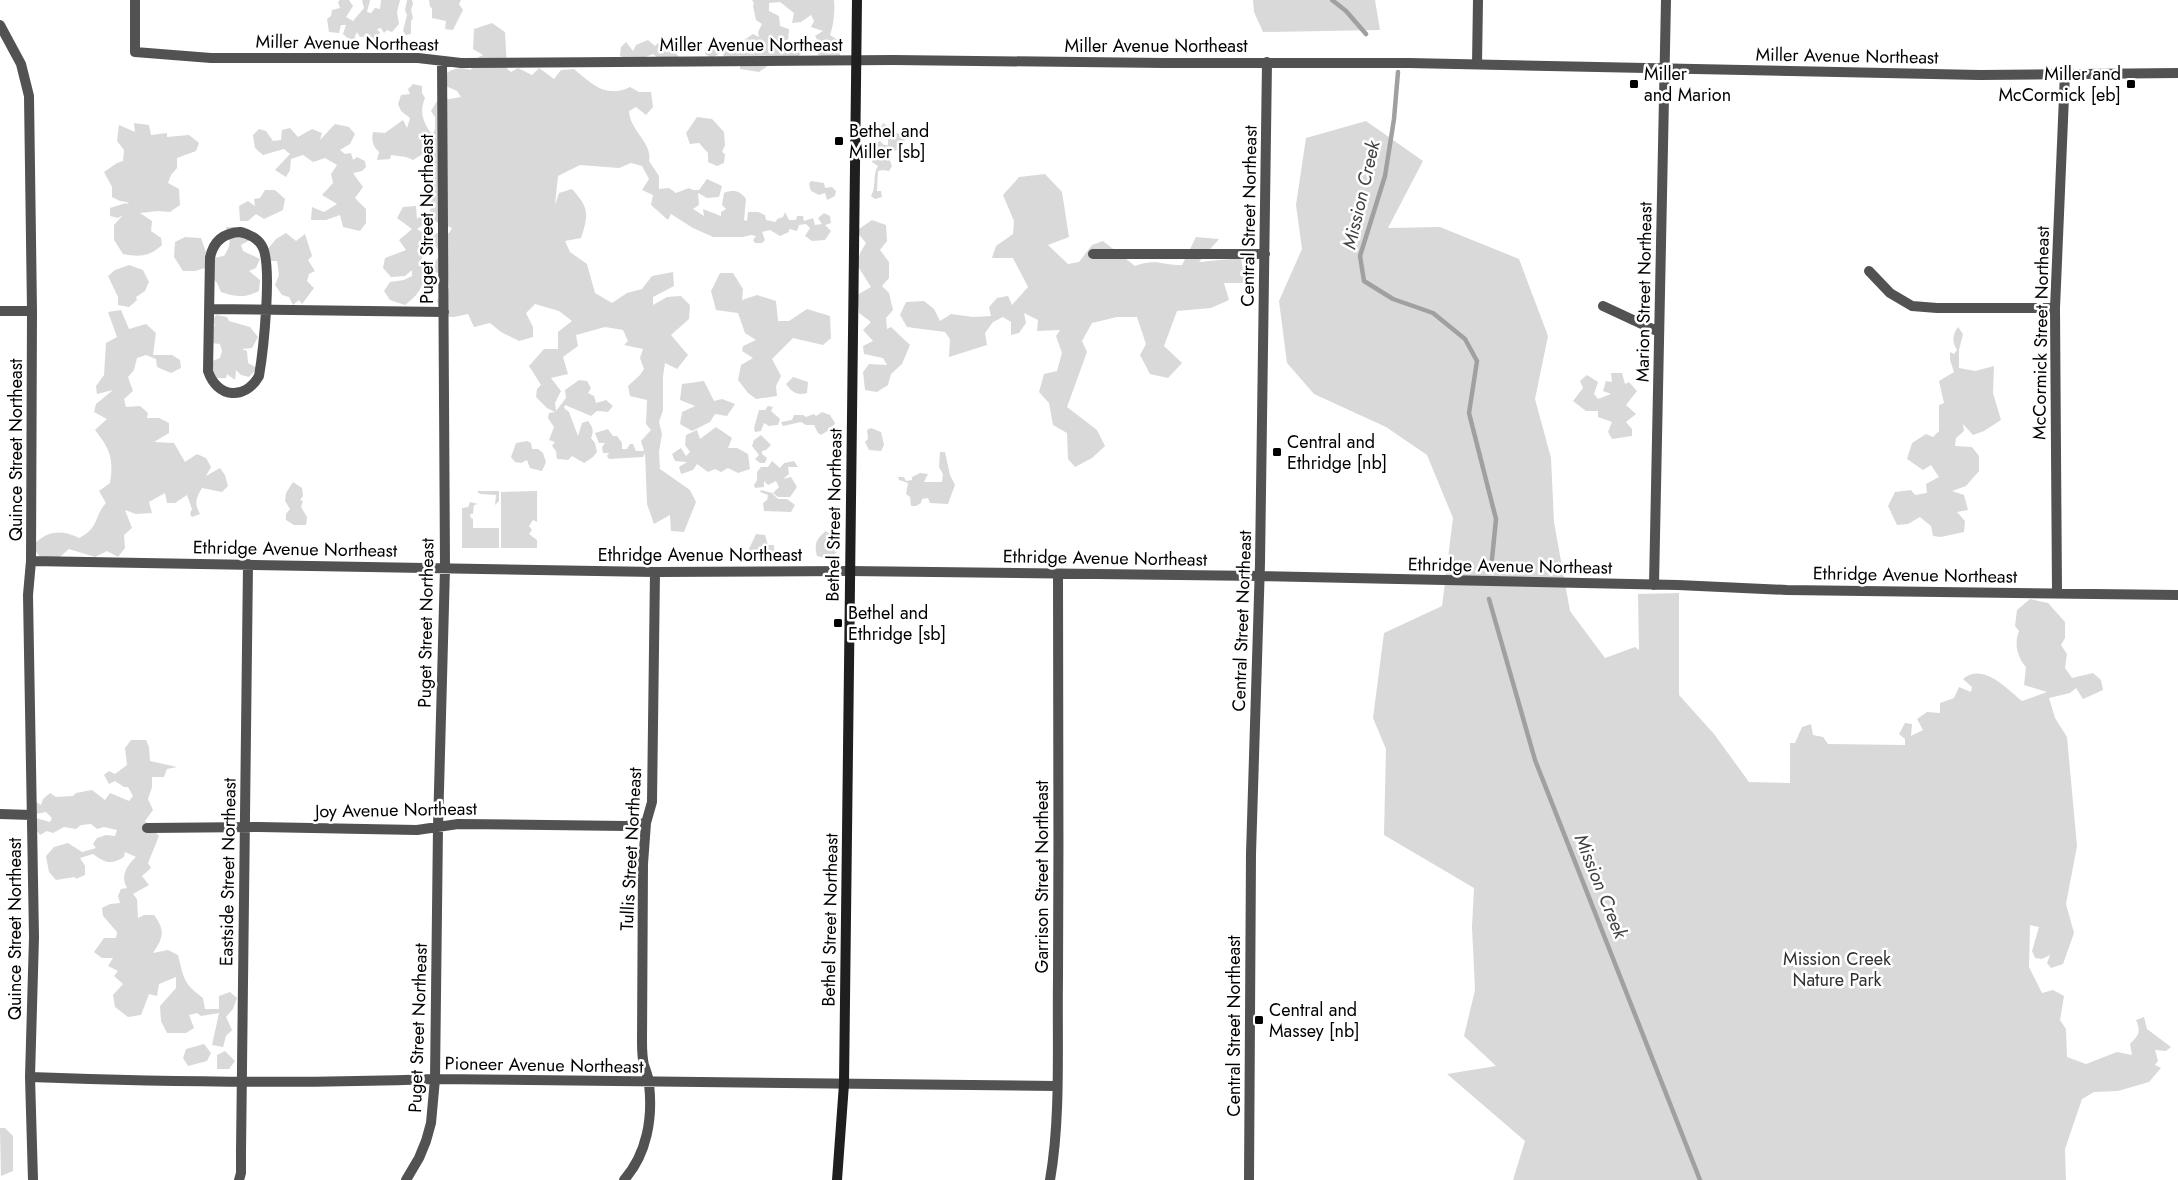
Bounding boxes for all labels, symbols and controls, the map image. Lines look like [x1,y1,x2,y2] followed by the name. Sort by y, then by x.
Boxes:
[255,28,439,58] street label: Miller Avenue Northeast
[659,32,843,58] street label: Miller Avenue Northeast
[1064,33,1248,59] street label: Miller Avenue Northeast
[1755,41,1939,71] street label: Miller Avenue Northeast
[1644,61,1731,108] place label: Miller and Marion
[1999,61,2121,108] place label: Miller and McCormick [eb]
[1628,78,1640,90] marker: Miller and Marion
[2125,78,2137,90] marker: Miller and McCormick [eb]
[849,118,929,165] place label: Bethel and Miller [sb]
[1234,124,1264,307] street label: Central Street Northeast
[414,133,440,304] street label: Puget Street Northeast
[833,135,845,147] marker: Bethel and Miller [sb]
[1335,137,1387,252] water label: Mission Creek
[1629,201,1659,382] street label: Marion Street Northeast
[2026,225,2056,440] street label: McCormick Street Northeast
[3,358,29,541] street label: Quince Street Northeast
[819,427,849,602] street label: Bethel Street Northeast
[1287,429,1387,476] place label: Central and Ethridge [nb]
[1271,446,1283,458] marker: Central and Ethridge [nb]
[1226,529,1258,712] street label: Central Street Northeast
[193,534,398,564] street label: Ethridge Avenue Northeast
[412,537,440,708] street label: Puget Street Northeast
[598,542,803,568] street label: Ethridge Avenue Northeast
[1003,543,1208,573] street label: Ethridge Avenue Northeast
[1408,551,1613,581] street label: Ethridge Avenue Northeast
[1813,560,2018,590] street label: Ethridge Avenue Northeast
[848,600,946,647] place label: Bethel and Ethridge [sb]
[832,617,844,629] marker: Bethel and Ethridge [sb]
[614,766,648,931] street label: Tullis Street Northeast
[213,777,243,967] street label: Eastside Street Northeast
[1029,780,1055,974] street label: Garrison Street Northeast
[313,796,478,824] street label: Joy Avenue Northeast
[1568,830,1635,943] water label: Mission Creek
[815,832,845,1007] street label: Bethel Street Northeast
[2,837,28,1020] street label: Quince Street Northeast
[1221,935,1247,1117] street label: Central Street Northeast
[402,942,434,1113] street label: Puget Street Northeast
[1783,946,1891,993] park label: Mission Creek Nature Park
[1269,997,1360,1044] place label: Central and Massey [nb]
[1253,1014,1265,1026] marker: Central and Massey [nb]
[444,1050,644,1080] street label: Pioneer Avenue Northeast

